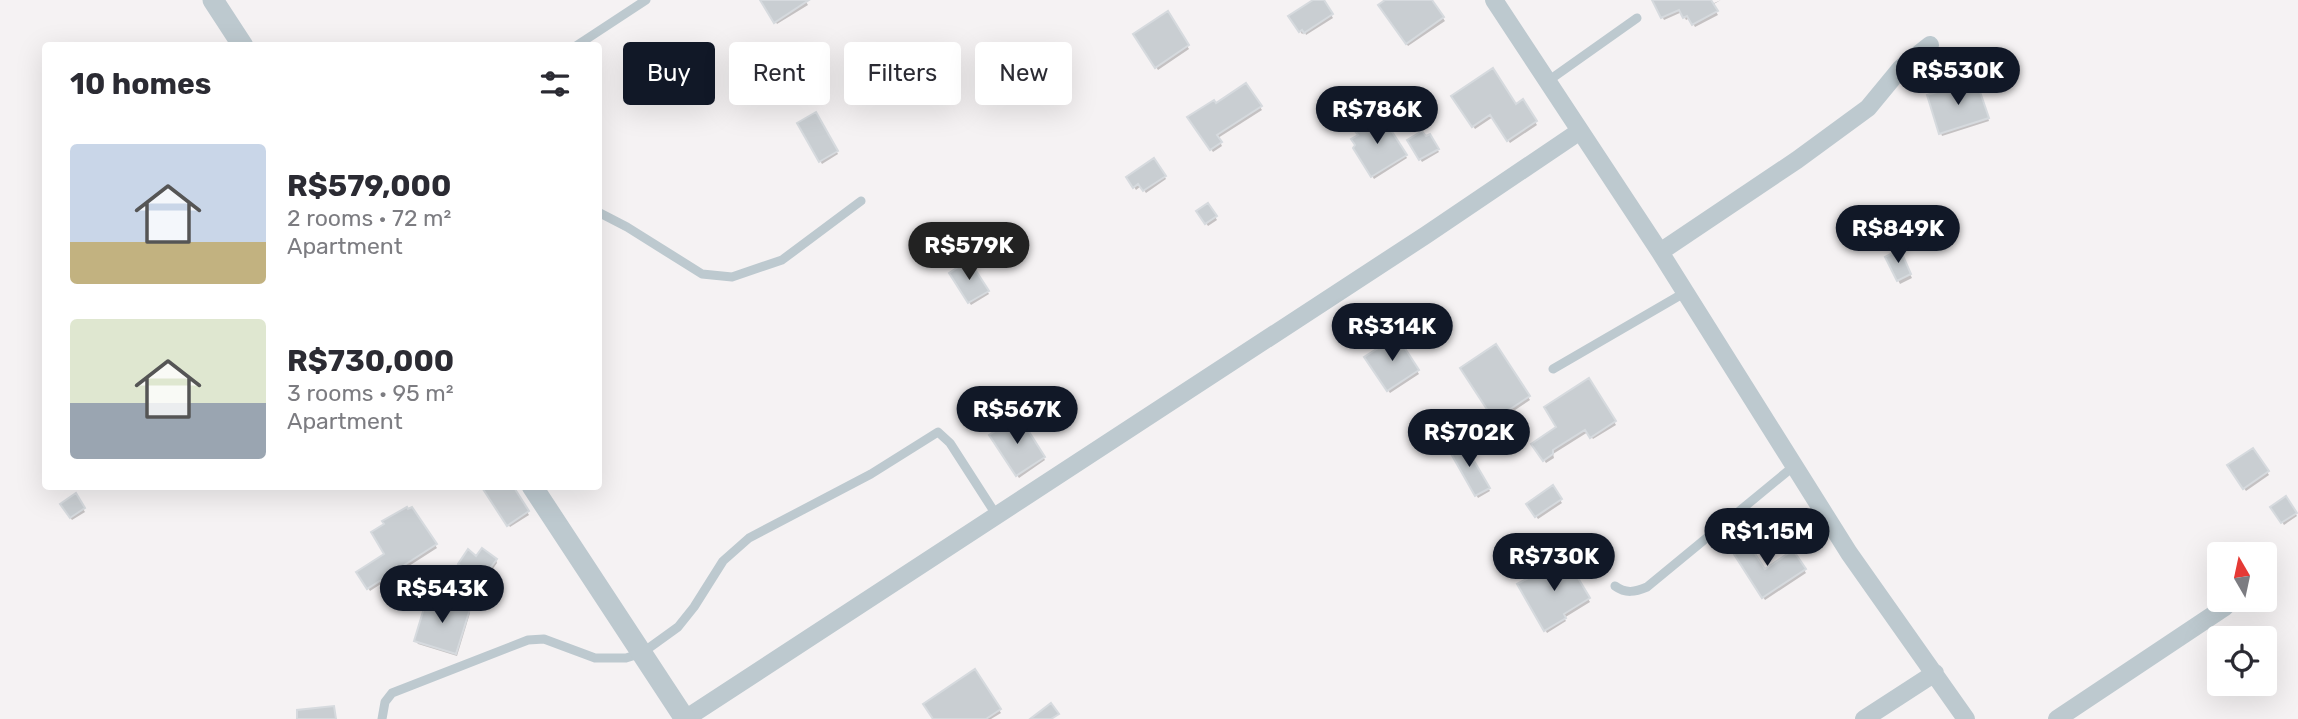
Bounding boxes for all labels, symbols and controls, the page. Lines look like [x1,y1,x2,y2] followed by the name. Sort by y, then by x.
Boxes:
[623,42,715,105] chip: Buy
[729,42,830,105] chip: Rent
[844,42,961,105] chip: Filters
[975,42,1072,105] chip: New
[1901,48,2015,107] pin: R$530K
[1912,56,2004,84] text: R$530K
[536,65,574,103] icon: filters
[70,66,211,102] text: 10 homes
[1320,86,1434,146] pin: R$786K
[1332,95,1422,123] text: R$786K
[287,168,451,204] text: R$579,000
[126,172,210,256] icon: home
[287,204,451,232] text: 2 rooms · 72 m²
[1841,205,1955,265] pin: R$849K
[1852,214,1944,242] text: R$849K
[912,222,1026,282] pin: R$579K
[924,231,1014,259] text: R$579K
[287,232,403,260] text: Apartment
[1335,304,1449,363] pin: R$314K
[1348,312,1436,340] text: R$314K
[287,343,454,379] text: R$730,000
[126,347,210,431] icon: home
[287,379,454,407] text: 3 rooms · 95 m²
[960,386,1074,446] pin: R$567K
[973,395,1061,423] text: R$567K
[287,407,403,435] text: Apartment
[1412,410,1526,469] pin: R$702K
[1424,418,1514,446] text: R$702K
[1702,508,1832,568] pin: R$1.15M
[1720,517,1814,545] text: R$1.15M
[1497,534,1611,593] pin: R$730K
[1509,542,1599,570] text: R$730K
[2207,542,2277,612] north arrow
[2207,542,2277,696] map controls
[385,566,499,625] pin: R$543K
[396,574,488,602] text: R$543K
[2207,626,2277,696] button: locate

